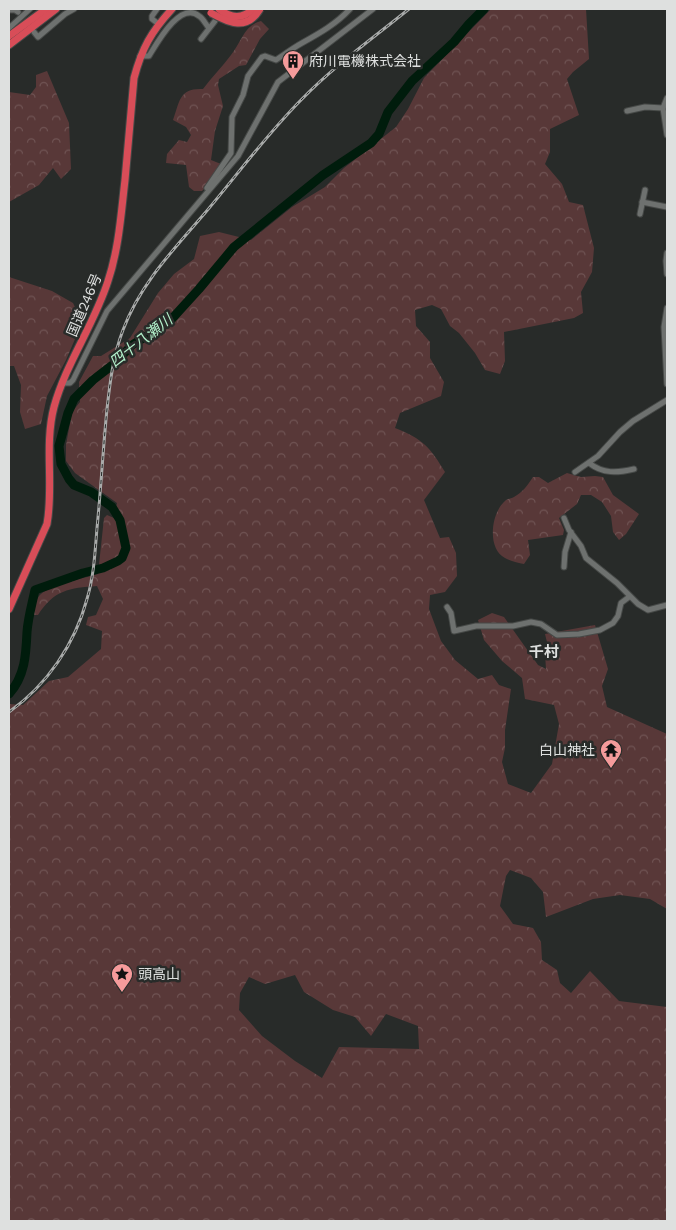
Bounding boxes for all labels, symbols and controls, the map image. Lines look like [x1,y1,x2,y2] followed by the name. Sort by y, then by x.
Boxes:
[281,49,305,80] building icon: 府川電機株式会社
[309,53,421,69] place label: 府川電機株式会社
[64,271,104,339] street label: 国道246号
[106,310,178,371] water label: 四十八瀬川
[529,643,559,661] district label: 千村
[599,738,623,769] temple icon: 白山神社
[539,742,595,758] place label: 白山神社
[110,962,134,993] place icon: 頭高山
[138,966,180,982] place label: 頭高山

